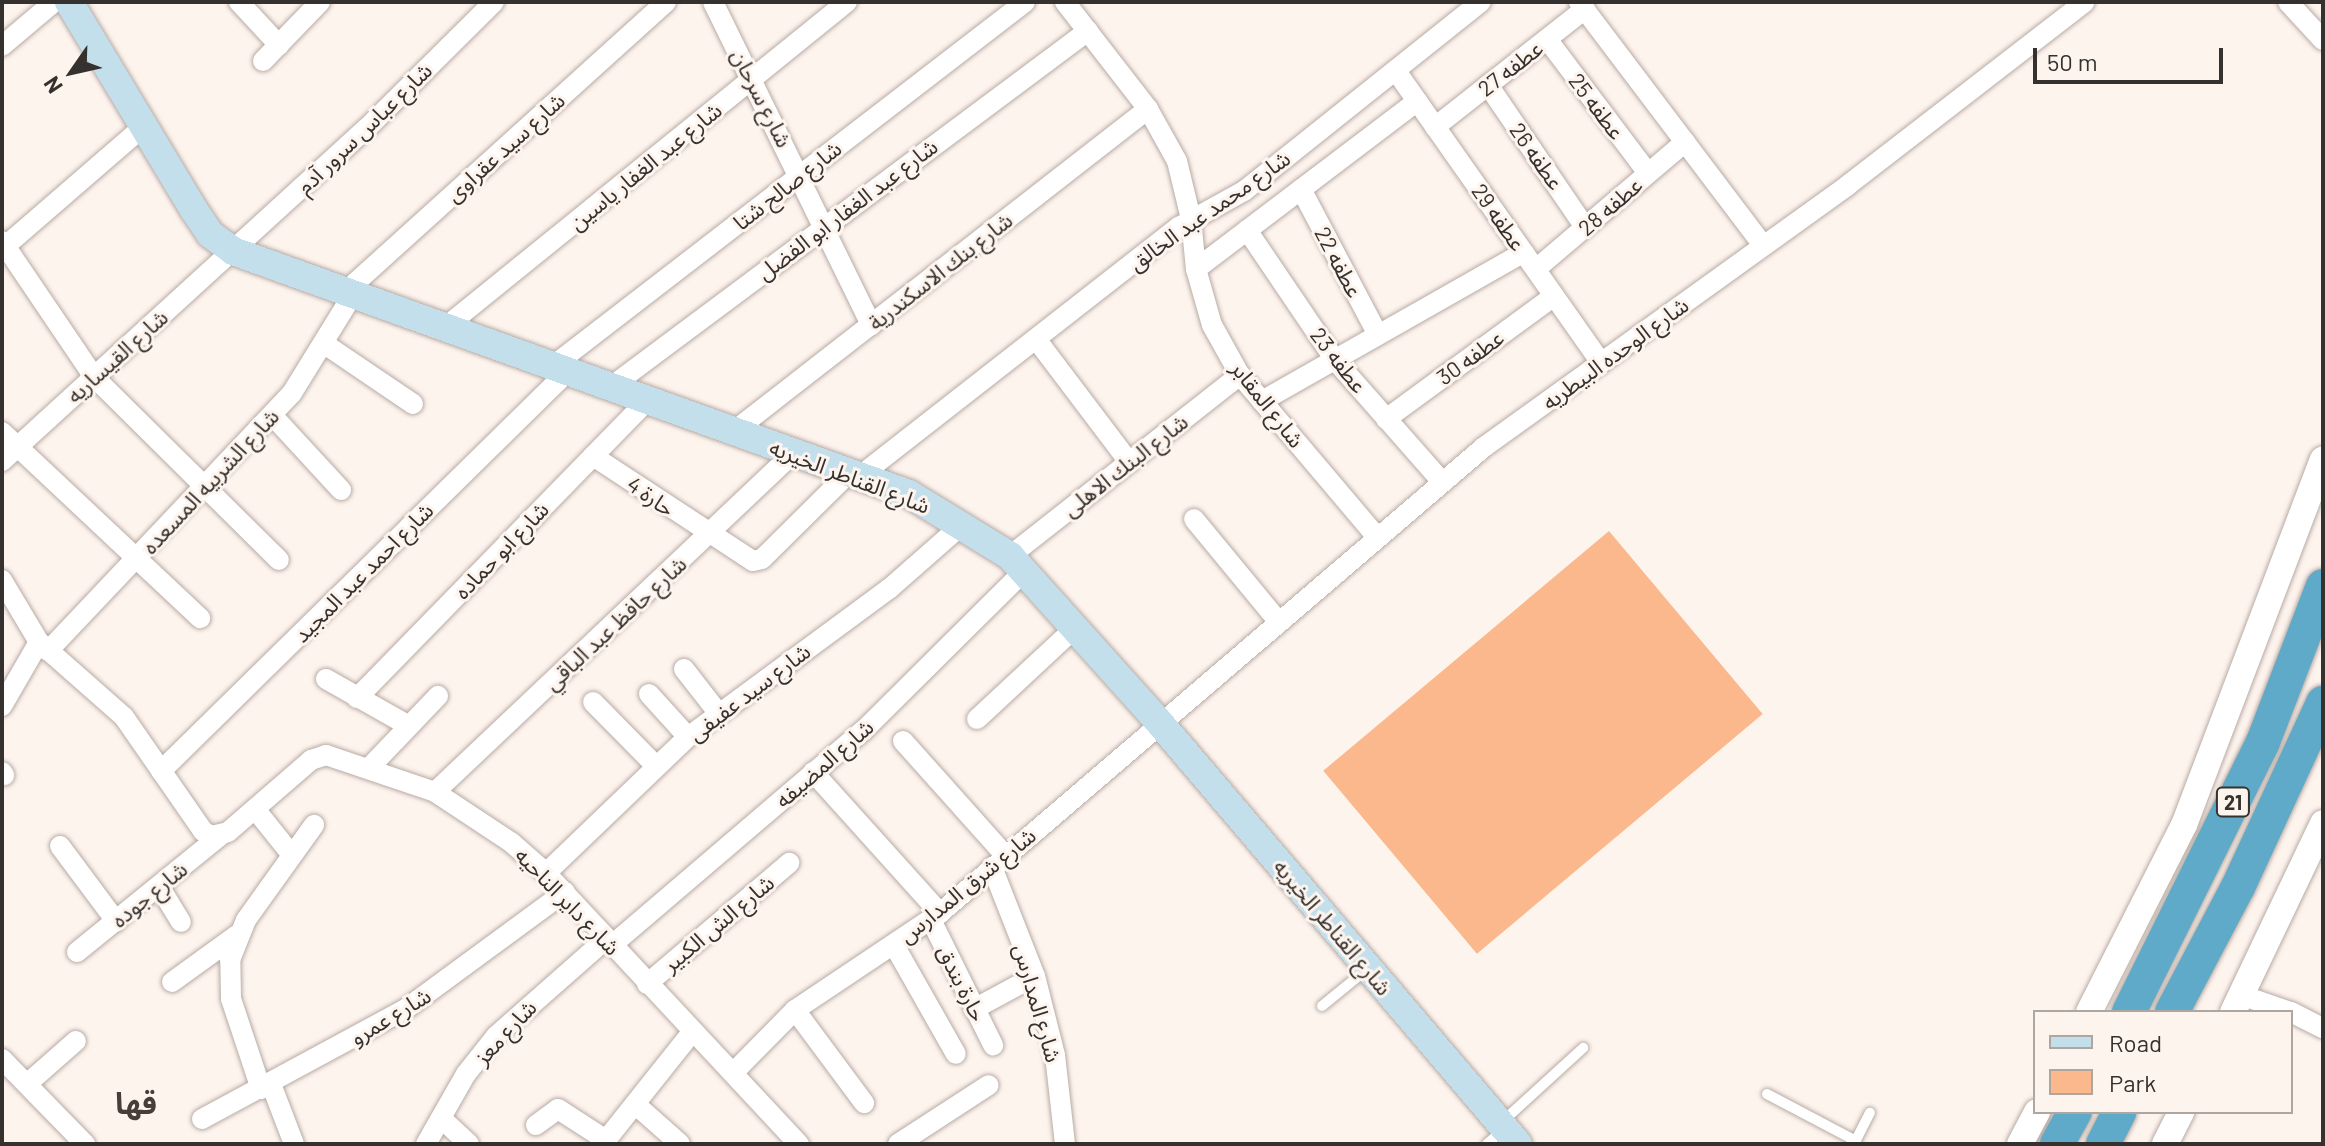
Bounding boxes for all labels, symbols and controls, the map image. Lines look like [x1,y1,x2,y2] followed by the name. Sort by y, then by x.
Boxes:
[32,32,112,112] north arrow
[2037,32,2227,82] scale bar
[1472,35,1548,101] street label: عطفه 27
[726,44,798,152] street label: شارع سرحان
[2047,47,2098,76] text: 50 m
[291,57,437,199] street label: شارع عباس سرور آدم
[1564,68,1630,144] street label: عطفه 25
[37,72,67,99] text: N
[440,87,570,207] street label: شارع سيد عقراوى
[563,96,727,236] street label: شارع عبد الغفار ياسين
[1504,117,1570,195] street label: عطفه 26
[752,133,942,285] street label: شارع عبد الغفار ابو الفضل
[728,135,846,235] street label: شارع صالح شتا
[1123,144,1295,276] street label: شارع محمد عبد الخالق
[1573,171,1647,241] street label: عطفه 28
[1466,178,1532,256] street label: عطفه 29
[863,206,1017,336] street label: شارع بنك الاسكندرية
[1309,222,1369,302] street label: عطفه 22
[1537,291,1693,415] street label: شارع الوحده البيطريه
[61,304,173,408] street label: شارع القيساريه
[1305,322,1373,398] street label: عطفه 23
[1431,324,1509,390] street label: عطفه 30
[1226,355,1310,453] street label: شارع المقابر
[136,403,284,559] street label: شارع الشربيه المسعده
[1057,408,1193,522] street label: شارع البنك الاهلى
[766,433,934,519] street label: شارع القناطر الخيريه
[622,470,680,522] street label: حارة 4
[448,496,554,604] street label: شارع ابو حماده
[288,497,438,647] street label: شارع احمد عبد المجيد
[538,550,692,696] street label: شارع حافظ عبد الباقي
[683,638,815,746] street label: شارع سيد عفيفى
[769,713,879,813] street label: شارع المضيفه
[2215,786,2251,818] road number: 21
[893,822,1041,948] street label: شارع شرق المدارس
[510,842,626,960] street label: شارع داير الناحيه
[1268,854,1398,1000] street label: شارع القناطر الخيريه
[106,855,192,933] street label: شارع جوده
[657,869,779,977] street label: شارع الش الكبير
[932,940,992,1026] street label: حارة بندق
[1009,941,1067,1065] street label: شارع المدارس
[345,982,435,1050] street label: شارع عمرو
[468,994,542,1070] street label: شارع معز
[2033,1010,2293,1114] legend
[2109,1028,2162,1057] text: Road
[2109,1068,2156,1097] text: Park
[115,1084,157,1120] district label: قها

